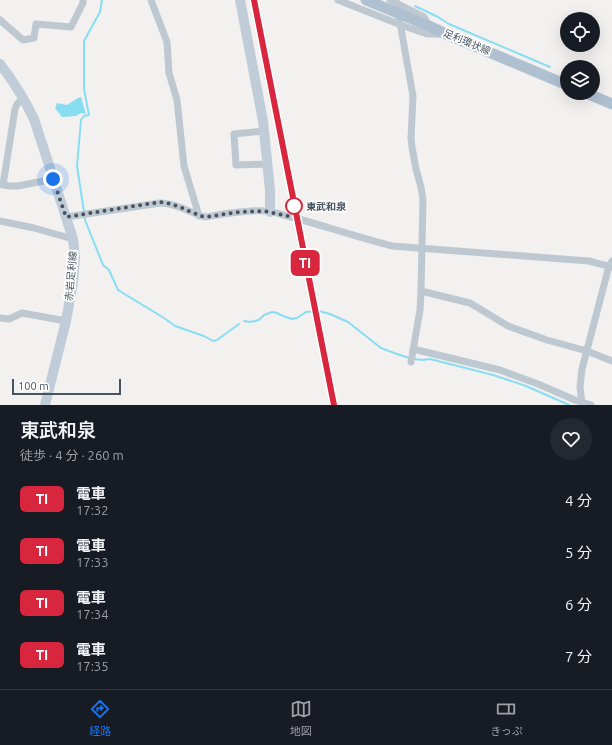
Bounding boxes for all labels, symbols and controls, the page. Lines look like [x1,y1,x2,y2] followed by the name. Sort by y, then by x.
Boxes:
[560,12,600,100] map controls
[560,12,600,52] button: locate
[442,27,492,57] street label: 足利環状線
[560,60,600,100] button: layers
[43,169,63,189] your location
[285,197,303,215] marker: 東武和泉
[306,201,347,212] place label: 東武和泉
[287,250,323,276] line badge: TI
[63,251,79,301] street label: 赤岩足利線
[299,255,311,271] text: TI
[12,377,121,396] scale bar
[18,380,49,392] text: 100 m
[550,418,592,460] button: heart
[20,419,96,441] text: 東武和泉
[20,448,124,462] text: 徒歩 · 4 分 · 260 m
[76,485,106,502] text: 電車
[36,491,48,507] text: TI
[565,492,592,509] text: 4 分
[76,503,109,517] text: 17:32
[76,537,106,554] text: 電車
[36,543,48,559] text: TI
[565,544,592,561] text: 5 分
[76,555,109,569] text: 17:33
[76,589,106,606] text: 電車
[36,595,48,611] text: TI
[565,596,592,613] text: 6 分
[76,607,109,621] text: 17:34
[76,641,106,658] text: 電車
[36,647,48,663] text: TI
[565,648,592,665] text: 7 分
[76,659,109,673] text: 17:35
[89,698,111,738] tab: 経路
[290,698,312,738] tab: 地図
[490,698,523,738] tab: きっぷ

